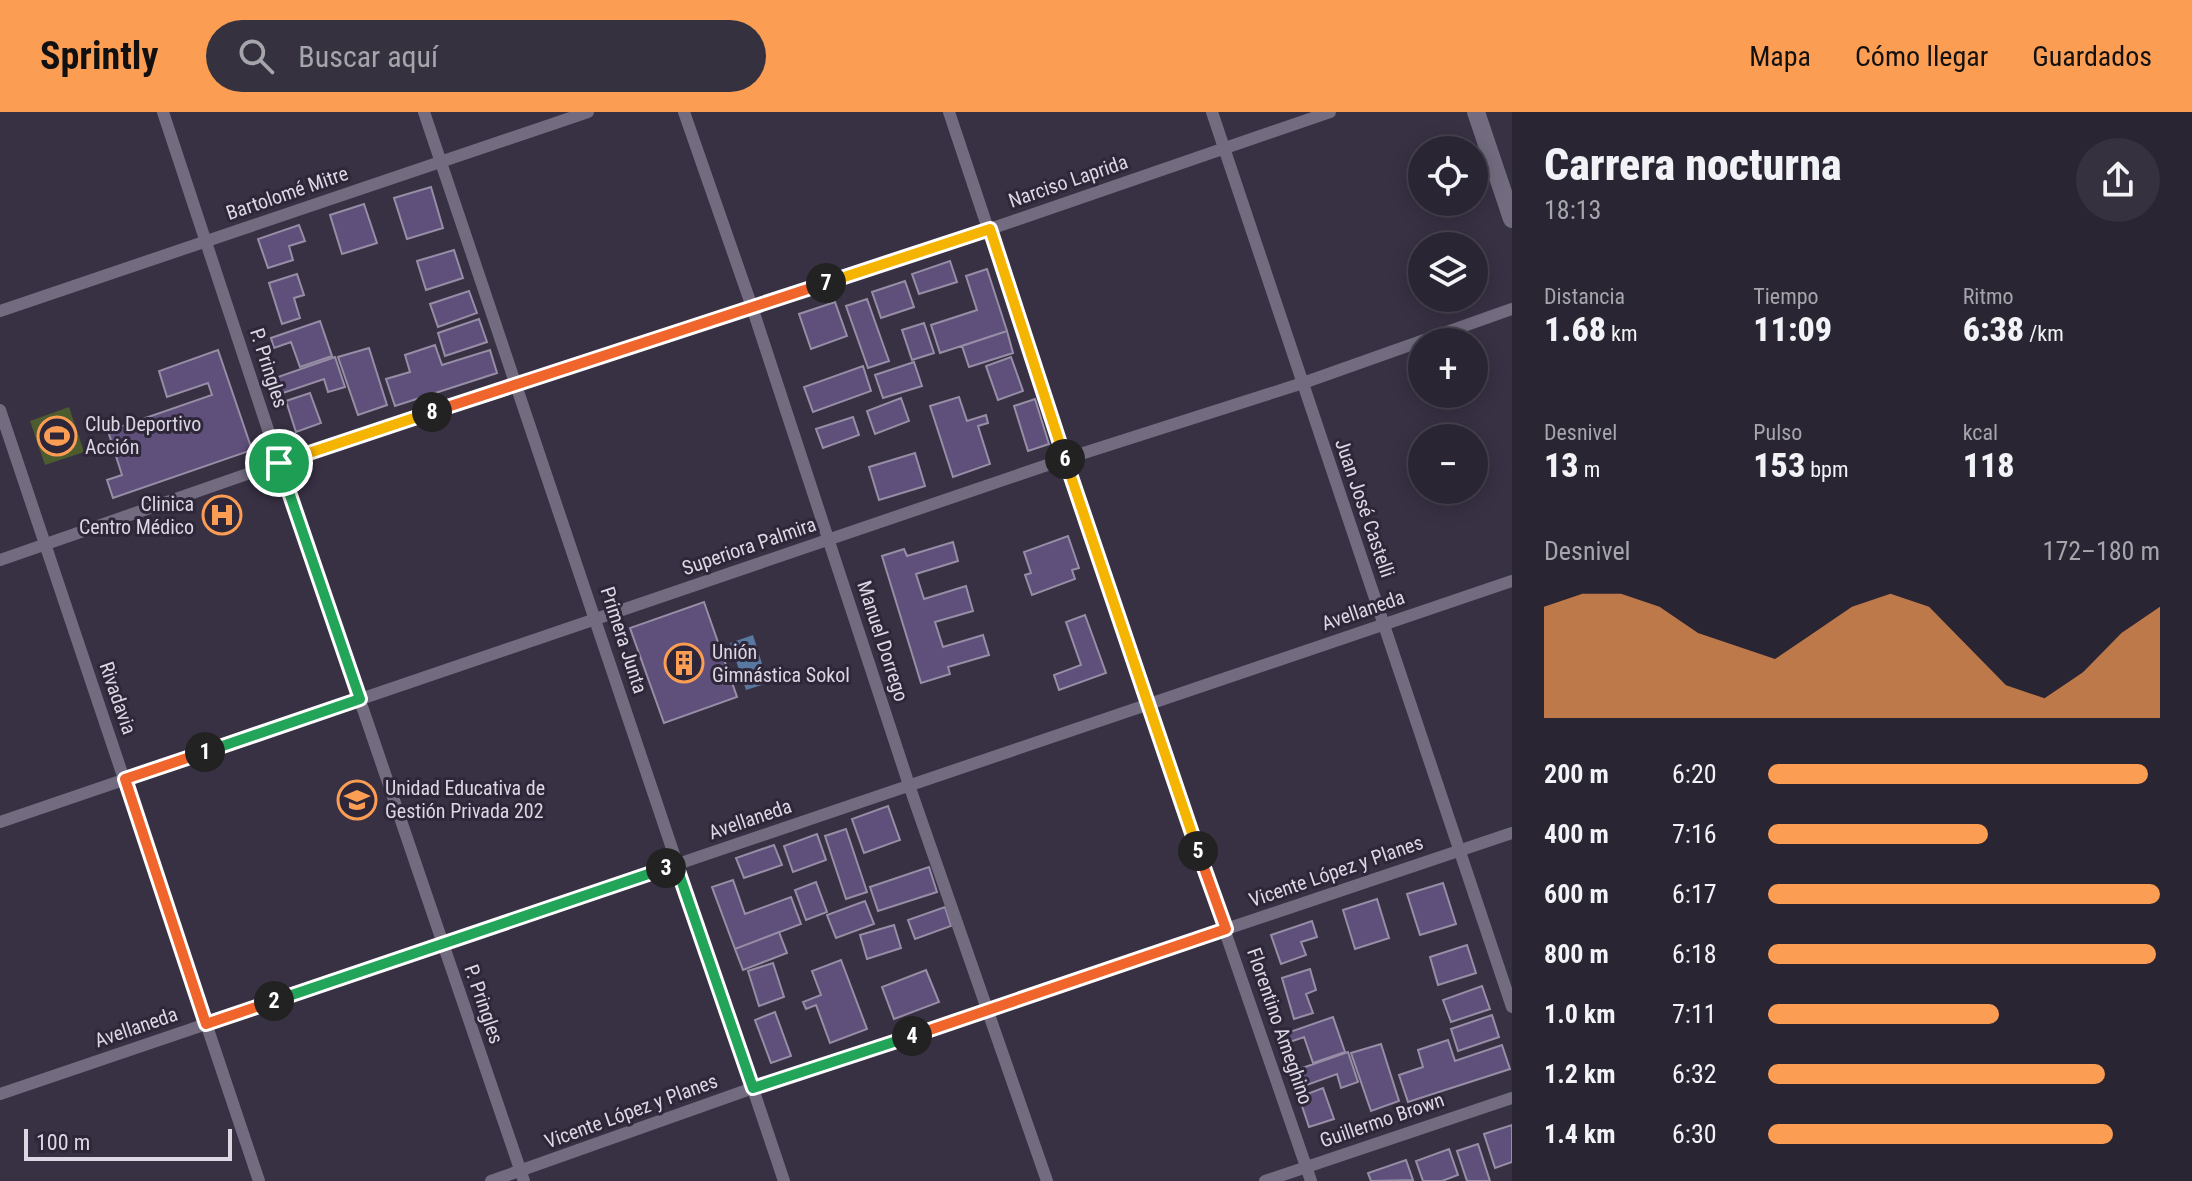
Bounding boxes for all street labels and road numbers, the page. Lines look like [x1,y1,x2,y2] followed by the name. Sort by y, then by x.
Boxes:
[1005,149,1131,213] street label: Narciso Laprida
[223,161,351,225] street label: Bartolomé Mitre
[245,325,293,411] street label: P. Pringles
[1330,435,1400,581] street label: Juan José Castelli
[679,512,819,580] street label: Superiora Palmira
[852,578,914,704] street label: Manuel Dorrego
[595,584,653,696] street label: Primera Junta
[1318,585,1408,635] street label: Avellaneda
[94,659,142,737] street label: Rivadavia
[705,794,795,844] street label: Avellaneda
[1246,830,1426,912] street label: Vicente López y Planes
[1242,945,1318,1107] street label: Florentino Ameghino
[459,961,509,1047] street label: P. Pringles
[91,1002,181,1052] street label: Avellaneda
[541,1069,721,1153] street label: Vicente López y Planes
[1317,1087,1447,1153] street label: Guillermo Brown

